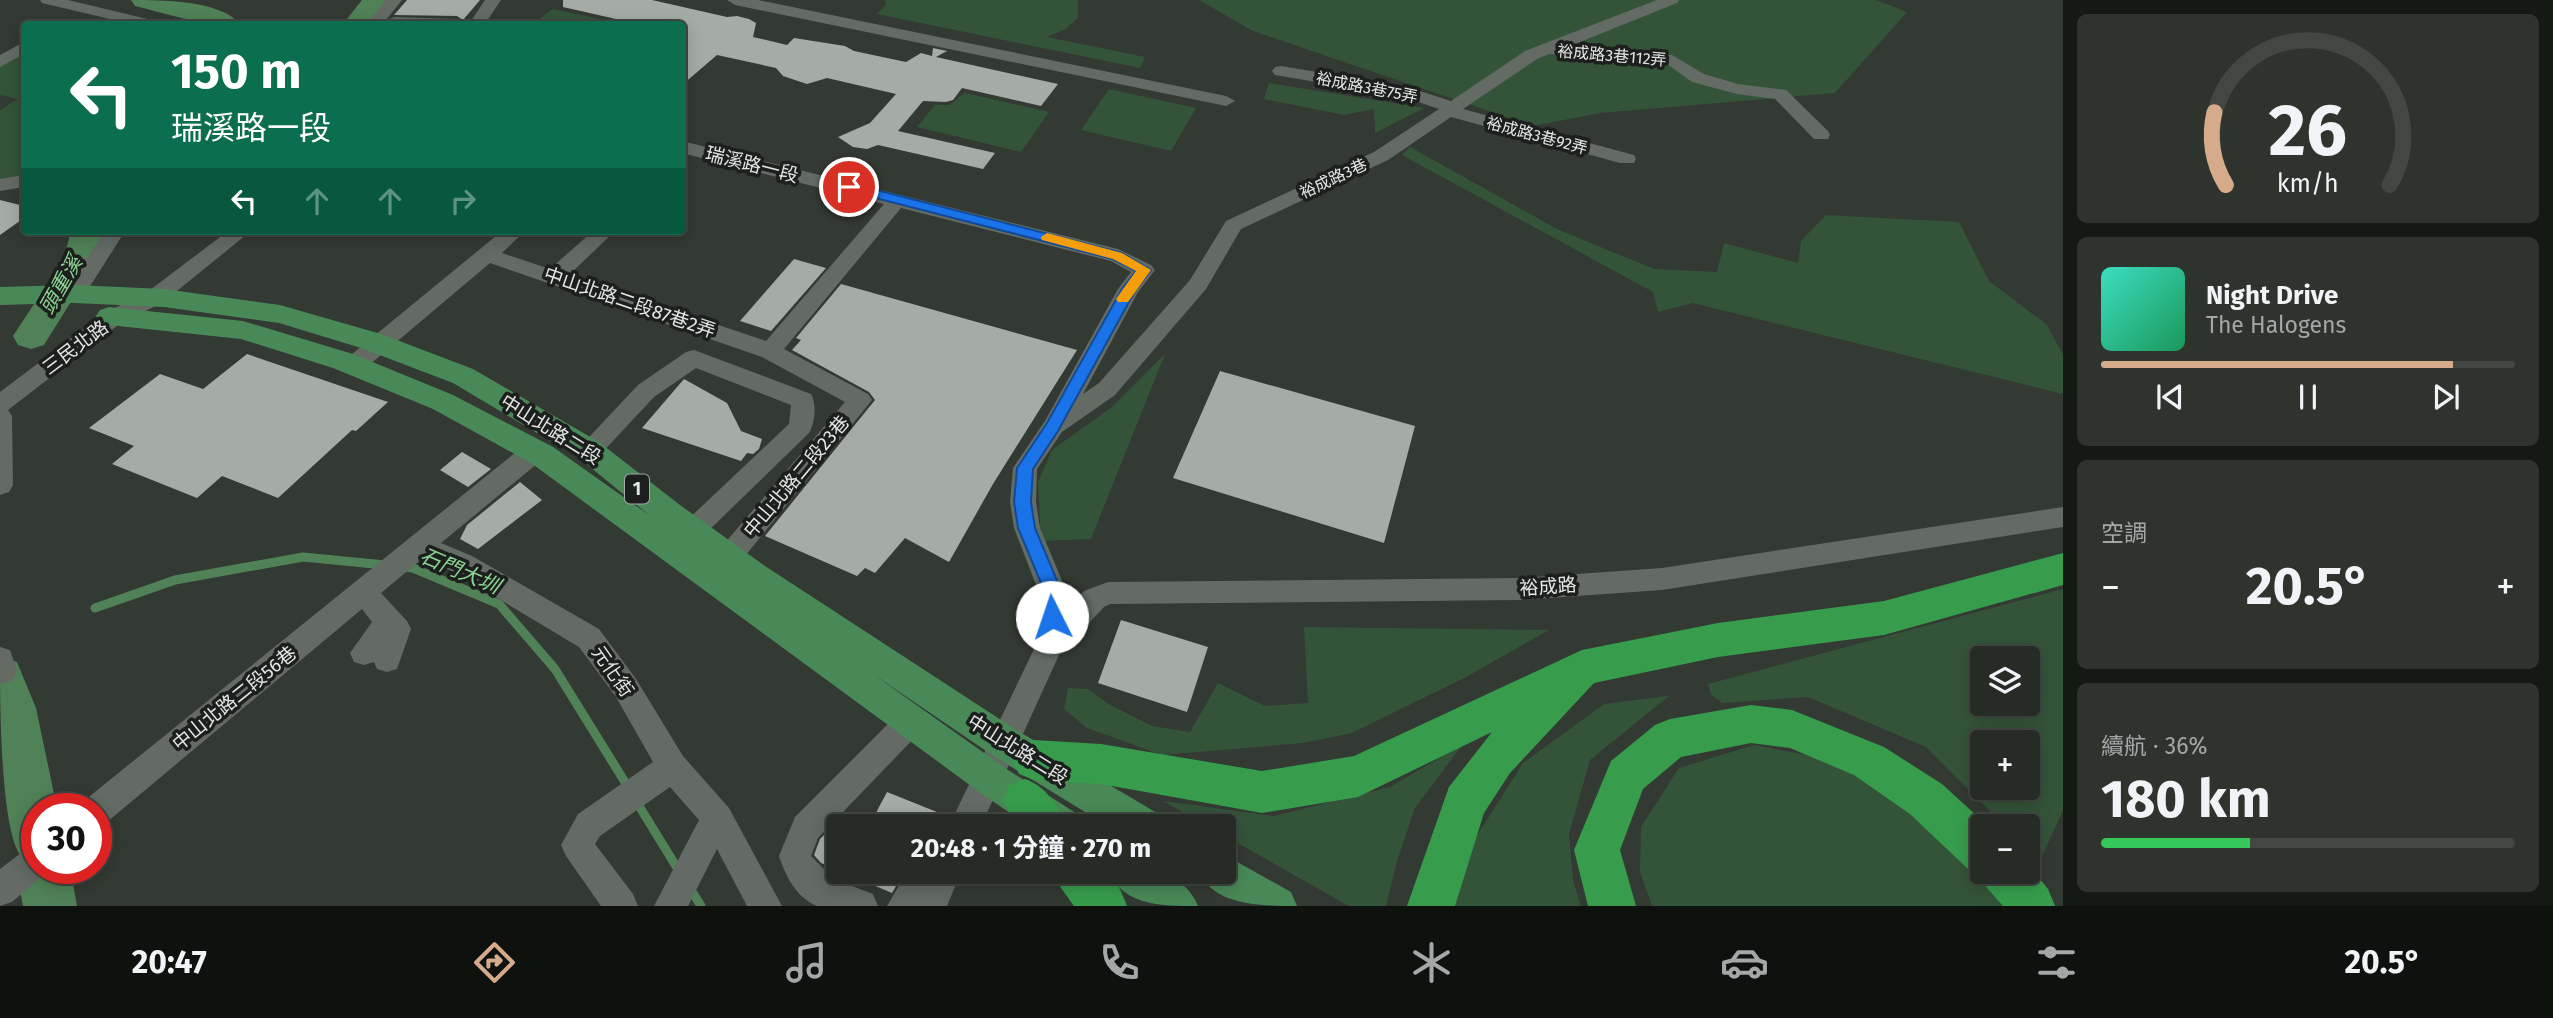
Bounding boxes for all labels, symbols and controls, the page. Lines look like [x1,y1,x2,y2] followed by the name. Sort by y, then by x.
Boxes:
[1557,41,1667,70] street label: 裕成路3巷112弄
[171,42,302,101] text: 150 m
[56,49,147,140] icon: left
[1315,68,1419,107] street label: 裕成路3巷75弄
[2269,87,2347,174] text: 26
[171,109,331,147] text: 瑞溪路一段
[1484,113,1590,158] street label: 裕成路3巷92弄
[703,142,801,187] street label: 瑞溪路一段
[1297,155,1370,202] street label: 裕成路3巷
[819,157,879,217] pin
[830,168,868,206] icon: arrive
[2277,168,2339,198] text: km/h
[225,182,263,220] icon: left
[298,182,336,220] icon: ahead
[371,182,409,220] icon: ahead
[444,182,482,220] icon: right
[34,249,90,319] water label: 頭重溪
[541,262,719,343] street label: 中山北路二段87巷2弄
[2206,280,2338,311] text: Night Drive
[2206,311,2346,339] text: The Halogens
[38,315,113,379] street label: 三民北路
[2151,378,2189,416] icon: previous
[2289,378,2327,416] icon: pause
[2427,378,2465,416] icon: next
[496,389,605,469] street label: 中山北路二段
[739,411,854,542] street label: 中山北路二段23巷
[625,475,649,504] road number: 1
[2101,519,2147,547] text: 空調
[416,543,507,601] water label: 石門大圳
[2246,555,2370,618] text: 20.5°
[2101,564,2120,610] text: −
[2496,564,2515,610] text: +
[1519,573,1577,600] street label: 裕成路
[1015,580,1089,654] position arrow
[168,641,301,755] street label: 中山北路二段56巷
[587,641,638,701] street label: 元化街
[1970,646,2040,884] map controls
[1970,646,2040,716] button: layers
[963,709,1072,789] street label: 中山北路二段
[1970,730,2040,800] button: +
[2101,732,2207,760] text: 續航 · 36%
[2101,768,2271,831] text: 180 km
[21,793,112,884] speed limit sign: 30
[1970,814,2040,884] button: −
[911,833,1151,864] text: 20:48 · 1 分鐘 · 270 m
[470,938,519,987] icon: directions
[782,938,831,987] icon: music
[1095,938,1144,987] icon: phone
[1407,938,1456,987] icon: climate
[1720,938,1769,987] icon: car
[2032,938,2081,987] icon: filters
[132,943,207,981] text: 20:47
[2345,943,2421,981] text: 20.5°

